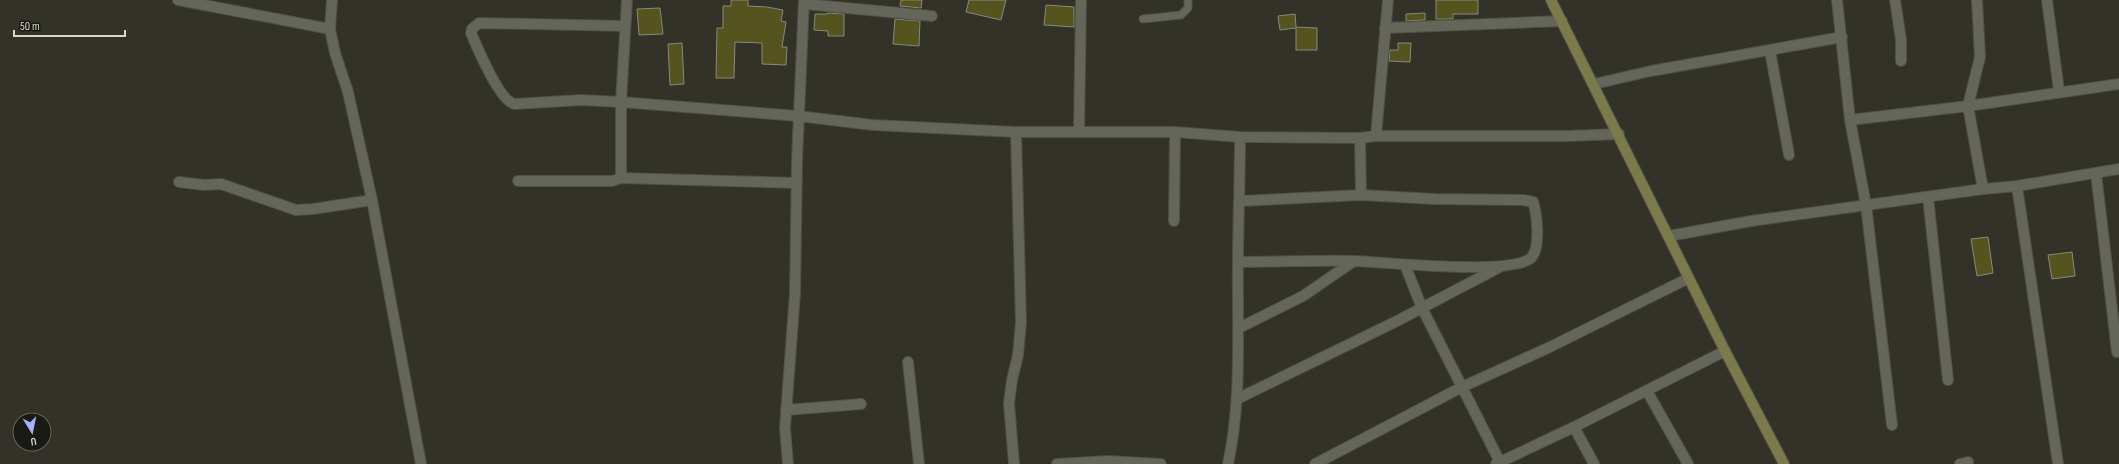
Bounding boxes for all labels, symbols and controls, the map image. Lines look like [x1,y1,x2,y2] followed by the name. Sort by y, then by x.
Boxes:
[14,12,125,38] scale bar
[20,19,40,34] text: 50 m
[12,412,52,452] north arrow
[29,434,38,448] text: U

